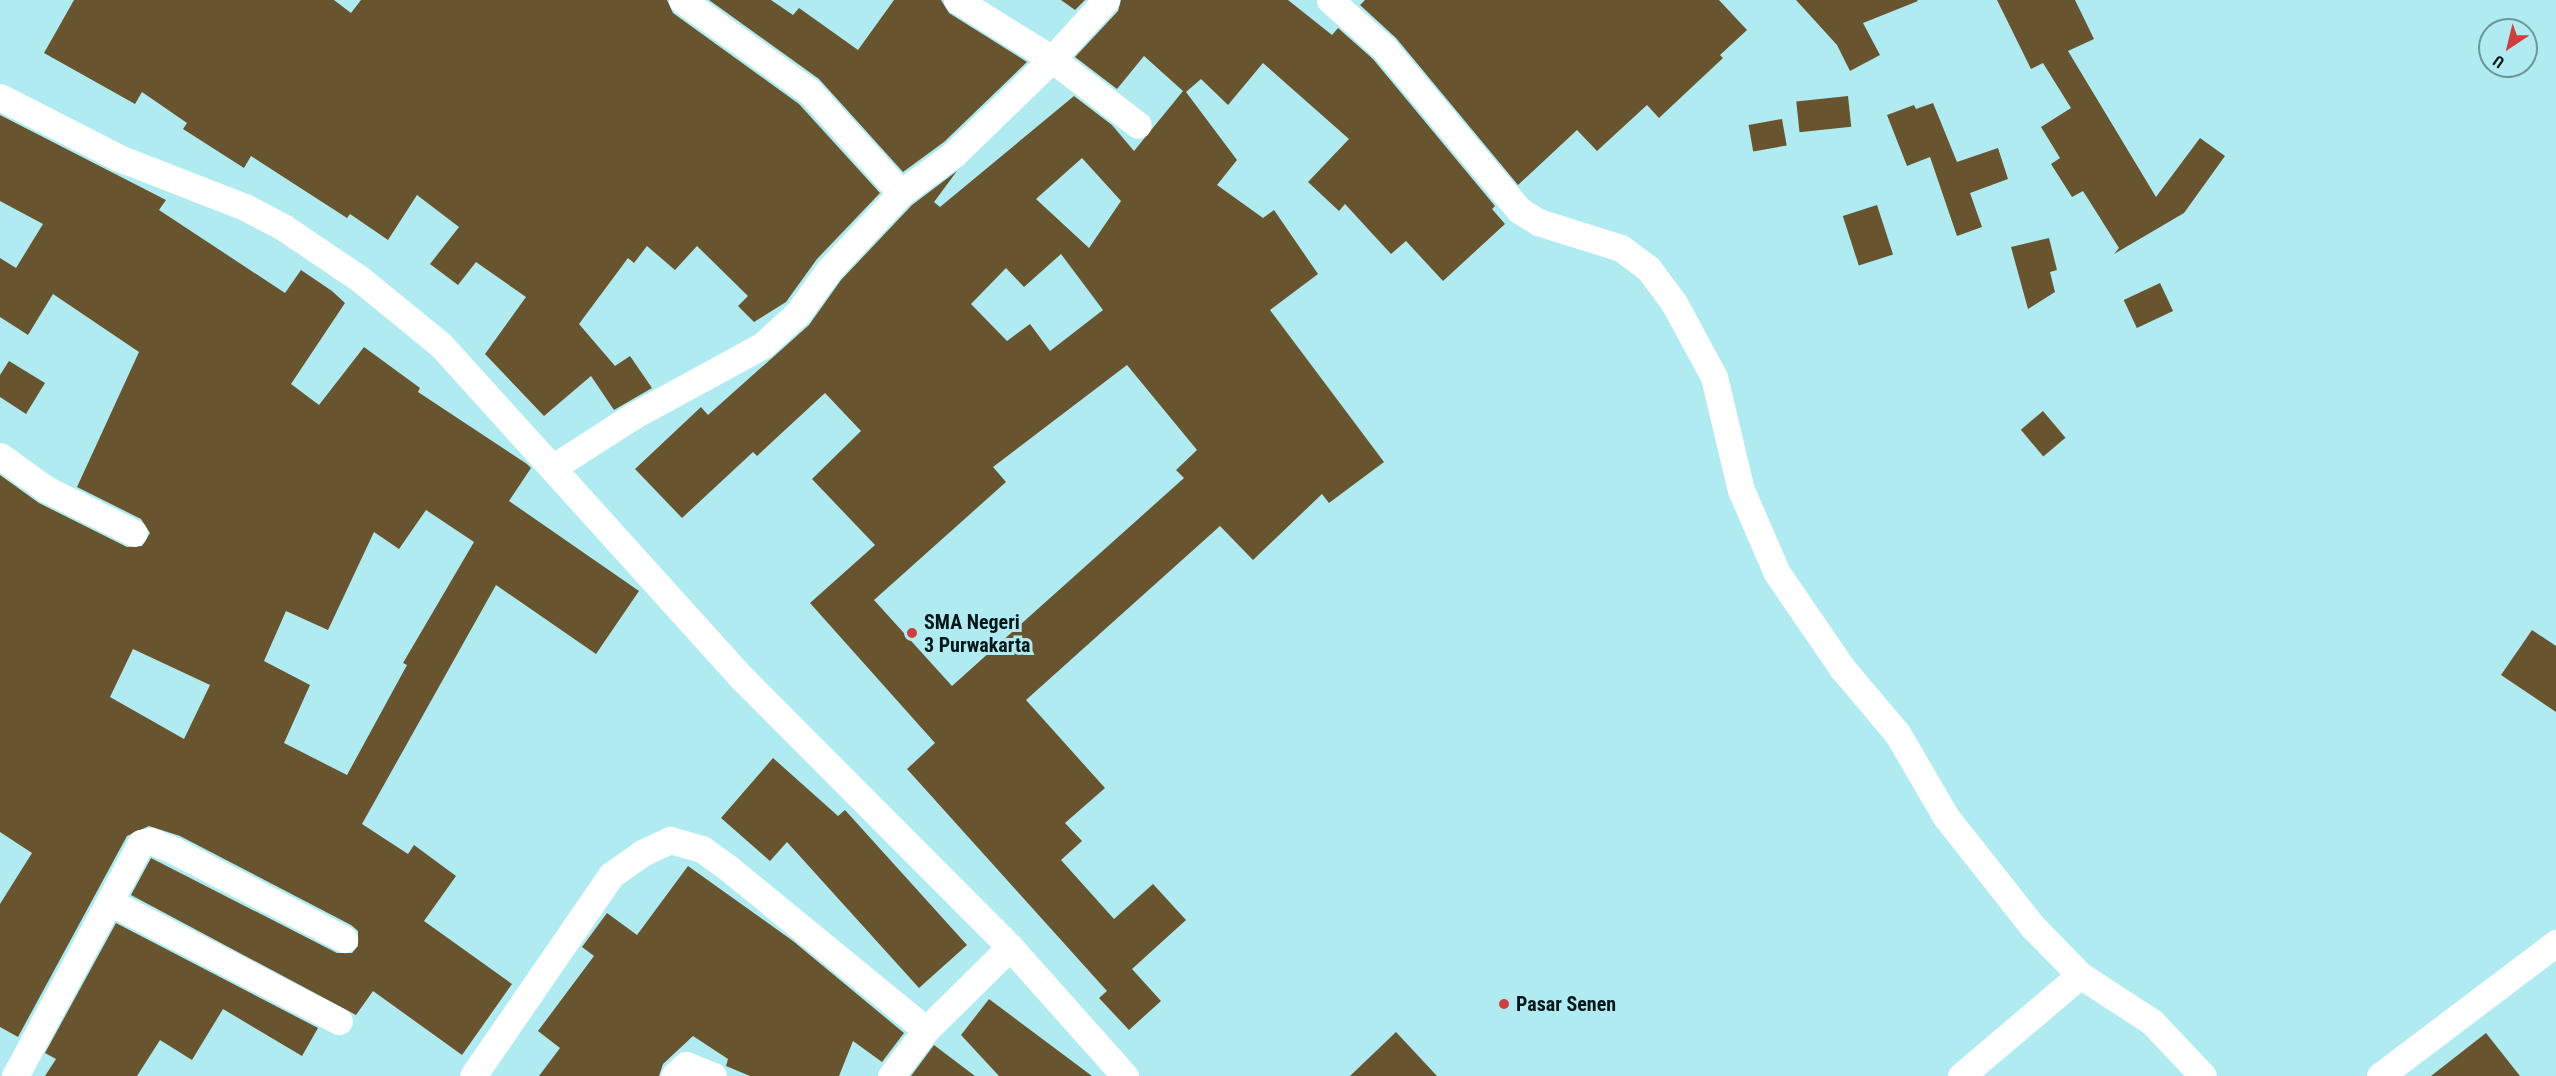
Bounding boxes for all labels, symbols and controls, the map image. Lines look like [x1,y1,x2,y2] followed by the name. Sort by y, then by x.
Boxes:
[2478,18,2538,78] north arrow
[2489,51,2508,72] text: U
[924,610,1030,657] place label: SMA Negeri 3 Purwakarta
[905,626,919,640] marker: SMA Negeri 3 Purwakarta
[1516,992,1616,1016] place label: Pasar Senen
[1497,997,1511,1011] marker: Pasar Senen

